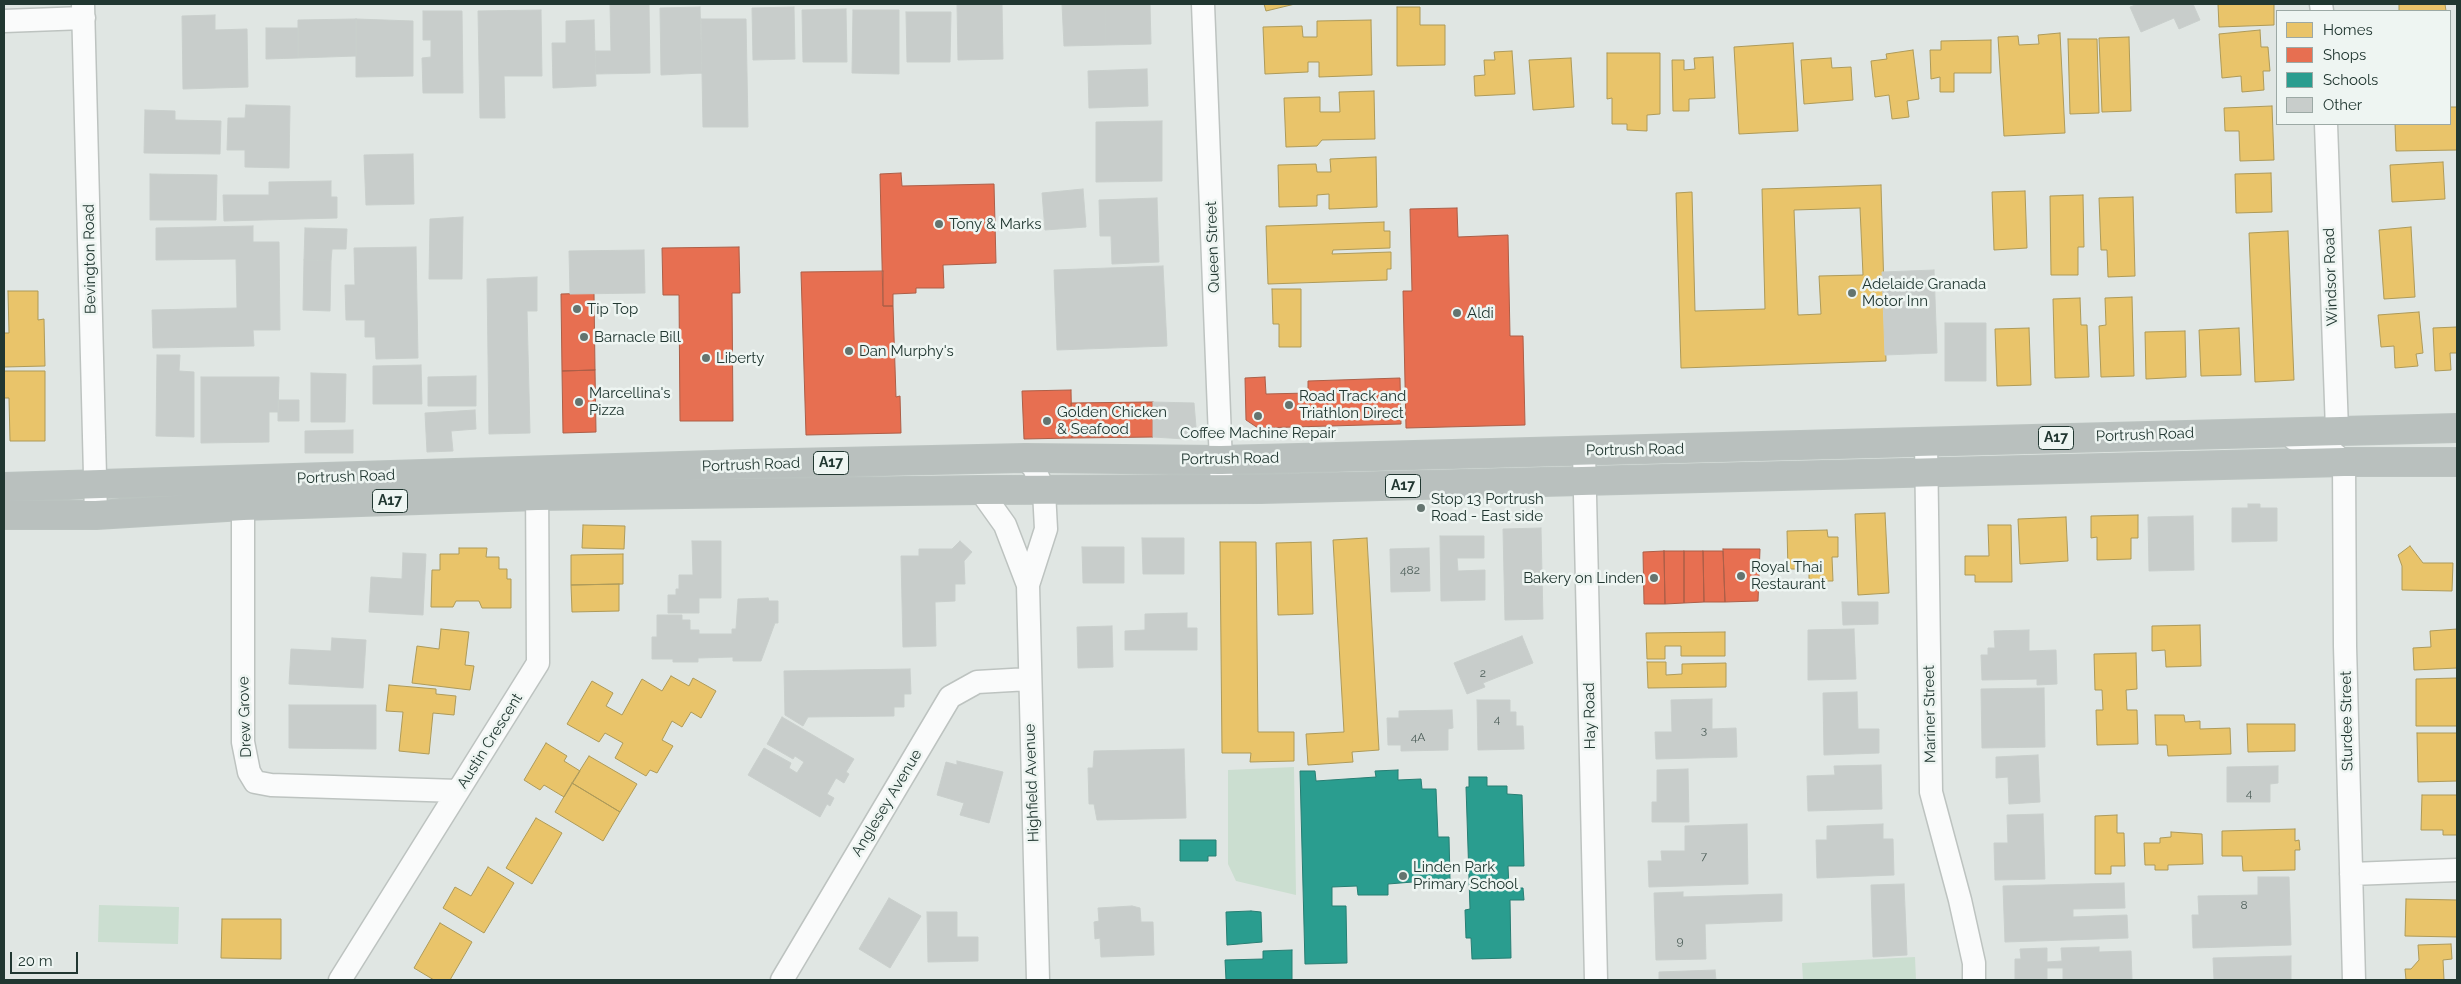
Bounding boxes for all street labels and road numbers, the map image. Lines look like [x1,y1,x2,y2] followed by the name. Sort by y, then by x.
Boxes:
[1202,201,1224,293] street label: Queen Street
[80,204,100,314] street label: Bevington Road
[2320,228,2342,326] street label: Windsor Road
[2096,424,2194,446] street label: Portrush Road
[2038,426,2074,449] road number: A17
[1586,440,1684,460] street label: Portrush Road
[1181,449,1279,469] street label: Portrush Road
[814,452,848,474] road number: A17
[702,454,800,476] street label: Portrush Road
[297,466,395,488] street label: Portrush Road
[1386,474,1420,498] road number: A17
[372,490,408,512] road number: A17
[1920,665,1940,763] street label: Mariner Street
[2337,671,2357,771] street label: Sturdee Street
[235,676,255,758] street label: Drew Grove
[1580,682,1600,750] street label: Hay Road
[453,690,527,792] street label: Austin Crescent
[1021,723,1043,843] street label: Highfield Avenue
[848,746,926,860] street label: Anglesey Avenue

